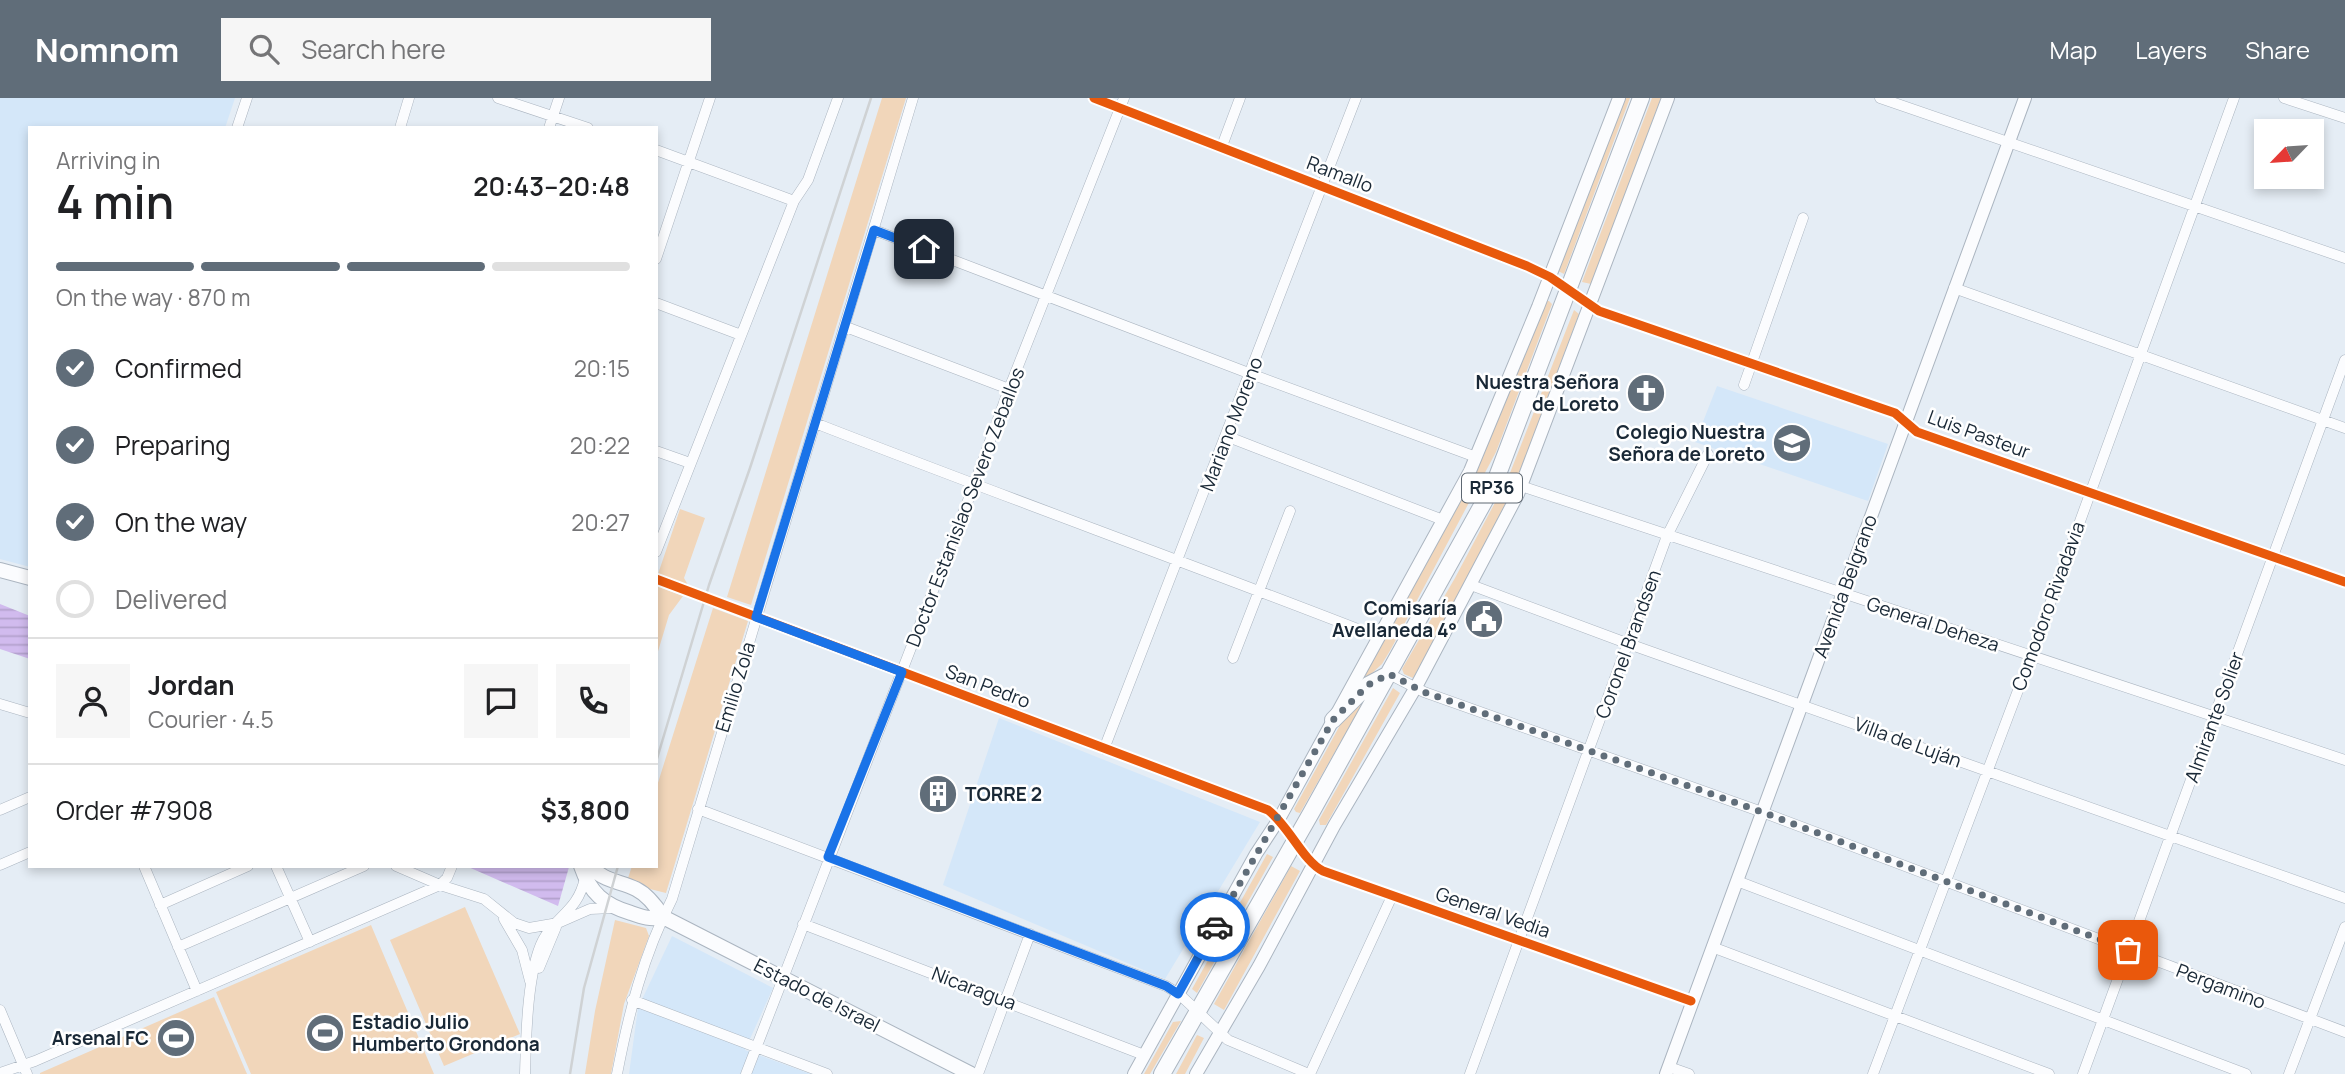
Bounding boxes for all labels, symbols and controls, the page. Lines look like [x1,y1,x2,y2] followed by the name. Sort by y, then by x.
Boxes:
[221,18,711,81] search box
[35,27,179,72] text: Nomnom
[245,30,283,68] icon: search
[301,31,446,67] text: Search here
[2050,33,2097,66] text: Map
[2135,33,2207,66] text: Layers
[2245,33,2310,66] text: Share
[2254,119,2324,189] north arrow
[2254,119,2324,189] map controls
[56,144,161,176] text: Arriving in
[1303,149,1377,199] street label: Ramallo
[473,168,630,204] text: 20:43–20:48
[56,170,174,233] text: 4 min
[894,219,954,279] pin
[905,230,943,268] icon: home
[56,281,250,313] text: On the way · 870 m
[56,349,94,387] icon: check
[115,350,242,386] text: Confirmed
[574,352,630,384] text: 20:15
[1193,353,1269,495] street label: Mariano Moreno
[900,363,1030,650] street label: Doctor Estanislao Severo Zeballos
[1476,369,1619,417] place label: Nuestra Señora de Loreto
[1625,372,1667,414] church icon: Nuestra Señora de Loreto
[1924,403,2034,465] street label: Luis Pasteur
[1608,419,1765,467] place label: Colegio Nuestra Señora de Loreto
[1771,422,1813,464] school or university icon: Colegio Nuestra Señora de Loreto
[56,426,94,464] icon: check
[115,427,231,463] text: Preparing
[570,429,630,461] text: 20:22
[1462,474,1522,502] road number: RP36
[56,503,94,541] icon: check
[115,504,247,540] text: On the way
[571,506,630,538] text: 20:27
[1807,511,1883,661] street label: Avenida Belgrano
[2005,518,2091,694] street label: Comodoro Rivadavia
[1589,566,1667,722] street label: Coronel Brandsen
[115,581,227,617] text: Delivered
[1863,590,2003,658] street label: General Deheza
[1332,595,1457,643] place label: Comisaría Avellaneda 4°
[1463,598,1505,640] public building icon: Comisaría Avellaneda 4°
[709,639,761,735] street label: Emilio Zola
[2178,648,2250,786] street label: Almirante Solier
[942,658,1034,714] street label: San Pedro
[56,664,130,738] button: person
[464,664,538,738] button: chat
[556,664,630,738] button: phone
[148,667,234,703] text: Jordan
[148,703,274,735] text: Courier · 4.5
[1851,711,1965,773] street label: Villa de Luján
[917,773,959,815] building icon: TORRE 2
[965,781,1042,807] place label: TORRE 2
[56,792,213,828] text: Order #7908
[541,792,630,828] text: $3,800
[1432,880,1554,944] street label: General Vedia
[1180,892,1250,962] courier
[1196,908,1234,946] icon: car
[2098,920,2158,980] pin
[2109,931,2147,969] icon: bag
[749,952,885,1038] street label: Estado de Israel
[2173,957,2269,1015] street label: Pergamino
[928,960,1020,1016] street label: Nicaragua
[352,1009,540,1057] place label: Estadio Julio Humberto Grondona
[304,1012,346,1054] sports icon: Estadio Julio Humberto Grondona
[155,1017,197,1059] sports icon: Arsenal FC
[52,1025,149,1051] place label: Arsenal FC

